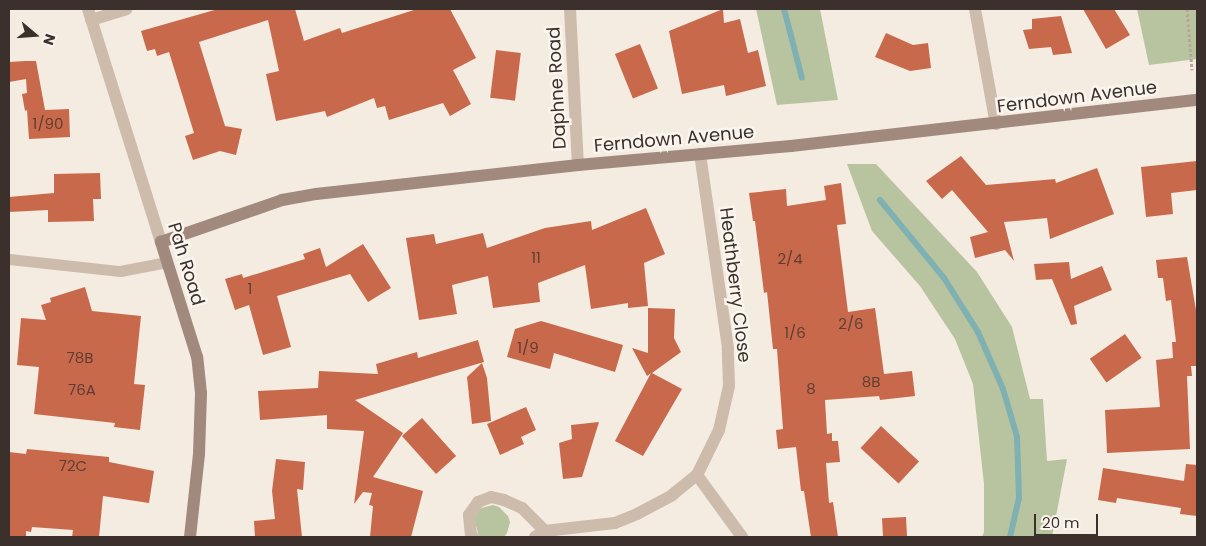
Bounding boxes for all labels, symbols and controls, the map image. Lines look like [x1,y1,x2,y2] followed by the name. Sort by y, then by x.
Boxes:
[10,10,60,60] north arrow
[543,26,571,150] street label: Daphne Road
[38,32,60,48] text: N
[996,76,1158,118] street label: Ferndown Avenue
[33,115,63,133] house number: 1/90
[593,121,755,157] street label: Ferndown Avenue
[715,206,755,364] street label: Heathberry Close
[163,220,209,308] street label: Pah Road
[531,249,541,267] house number: 11
[777,250,803,268] house number: 2/4
[248,280,252,298] house number: 1
[838,315,864,333] house number: 2/6
[784,324,806,342] house number: 1/6
[517,339,539,357] house number: 1/9
[67,349,93,367] house number: 78B
[862,373,880,391] house number: 8B
[806,380,816,398] house number: 8
[68,381,96,399] house number: 76A
[59,457,87,475] house number: 72C
[1036,504,1100,536] scale bar
[1042,512,1080,533] text: 20 m

